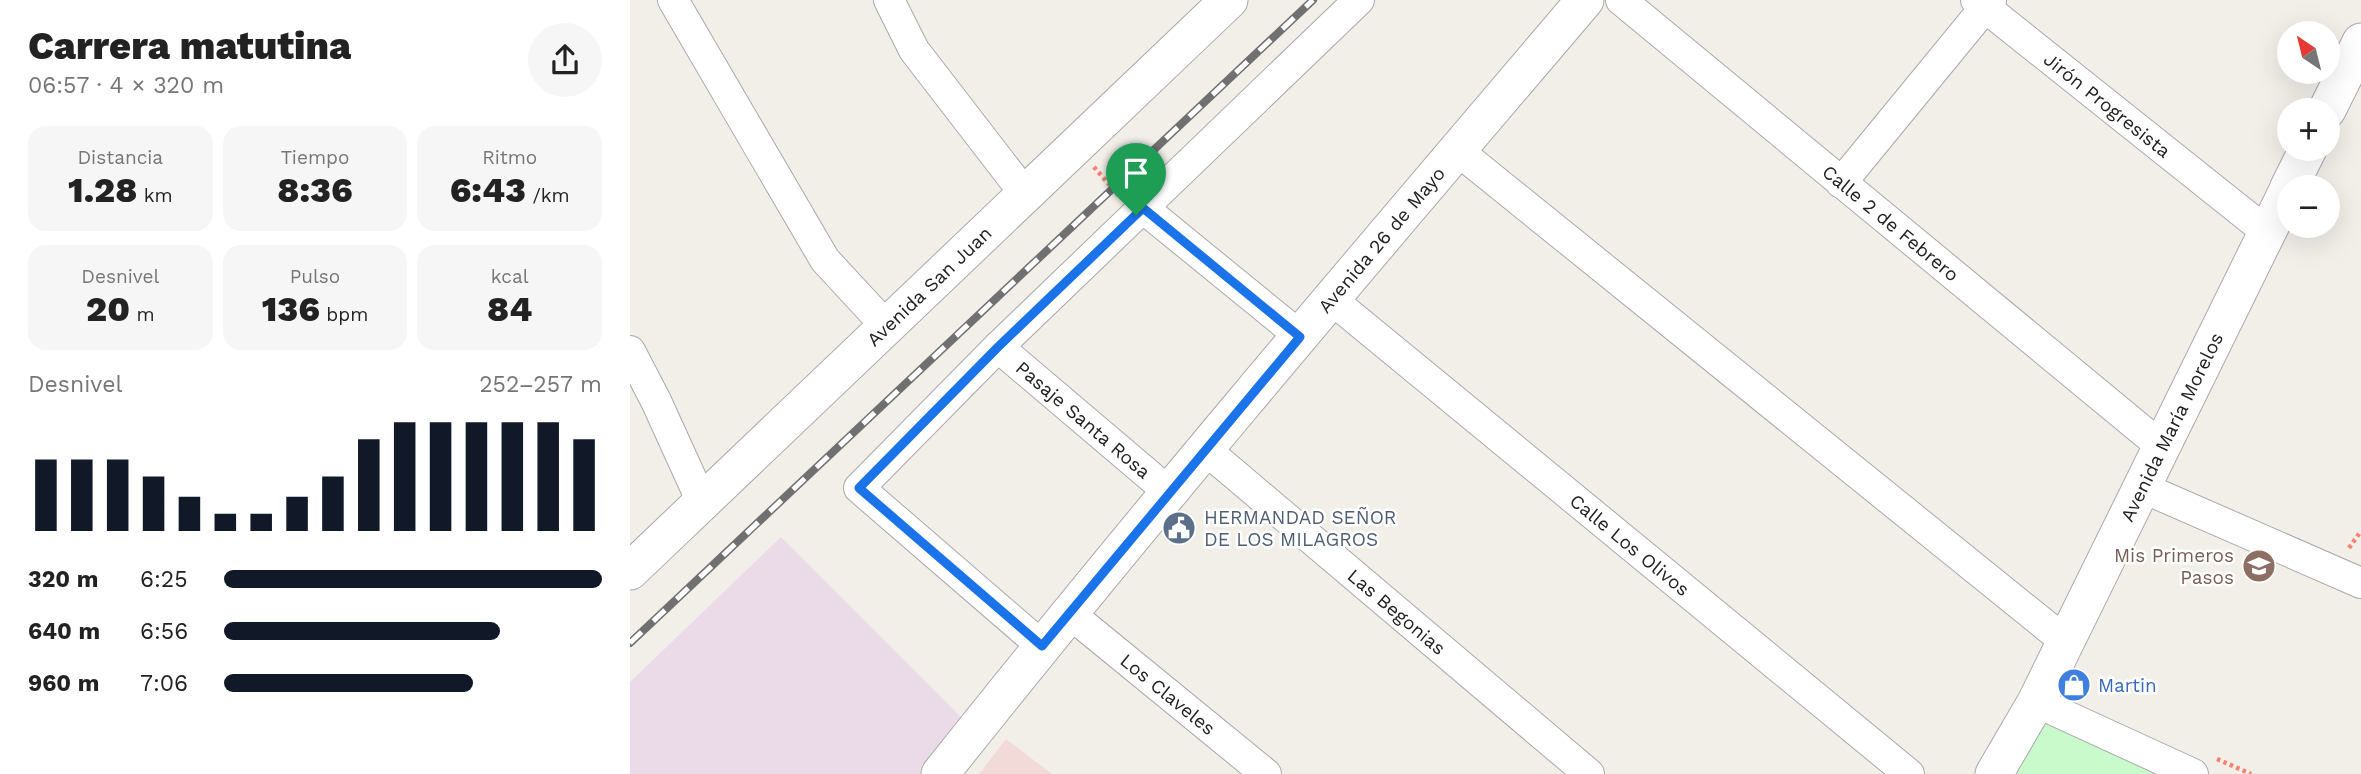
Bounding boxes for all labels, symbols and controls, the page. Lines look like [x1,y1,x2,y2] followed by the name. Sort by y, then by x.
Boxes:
[2277,21,2340,84] north arrow
[2277,21,2340,238] map controls
[528,23,602,97] button: share
[28,24,351,68] text: Carrera matutina
[2039,47,2176,162] street label: Jirón Progresista
[28,72,224,99] text: 06:57 · 4 × 320 m
[2277,98,2340,161] button: +
[1106,143,1166,215] pin
[78,146,163,169] text: Distancia
[281,146,349,169] text: Tiempo
[482,146,537,169] text: Ritmo
[1117,154,1155,192] icon: arrive
[1818,160,1964,286] street label: Calle 2 de Febrero
[1313,162,1450,317] street label: Avenida 26 de Mayo
[68,169,137,211] text: 1.28
[277,169,353,211] text: 8:36
[450,169,526,211] text: 6:43
[2277,175,2340,238] button: −
[137,184,173,207] text: km
[526,184,570,207] text: /km
[862,221,996,351] street label: Avenida San Juan
[81,265,159,288] text: Desnivel
[290,265,340,288] text: Pulso
[491,265,528,288] text: kcal
[86,288,130,330] text: 20
[262,288,320,330] text: 136
[487,288,532,330] text: 84
[130,303,155,326] text: m
[320,303,368,326] text: bpm
[2115,328,2228,525] street label: Avenida María Morelos
[1011,356,1156,483] street label: Pasaje Santa Rosa
[28,371,123,398] text: Desnivel
[479,371,602,398] text: 252–257 m
[1565,489,1695,601] street label: Calle Los Olivos
[1204,506,1397,551] place label: HERMANDAD SEÑOR DE LOS MILAGROS
[1160,509,1198,547] public building icon: HERMANDAD SEÑOR DE LOS MILAGROS
[2114,544,2234,589] place label: Mis Primeros Pasos
[2240,547,2278,585] school or university icon: Mis Primeros Pasos
[1343,564,1451,659] street label: Las Begonias
[28,566,98,593] text: 320 m
[140,566,188,593] text: 6:25
[28,618,100,645] text: 640 m
[140,618,188,645] text: 6:56
[1116,648,1220,740] street label: Los Claveles
[2055,666,2093,704] shop icon: Martin
[28,670,99,697] text: 960 m
[140,670,188,697] text: 7:06
[2098,674,2157,697] place label: Martin

